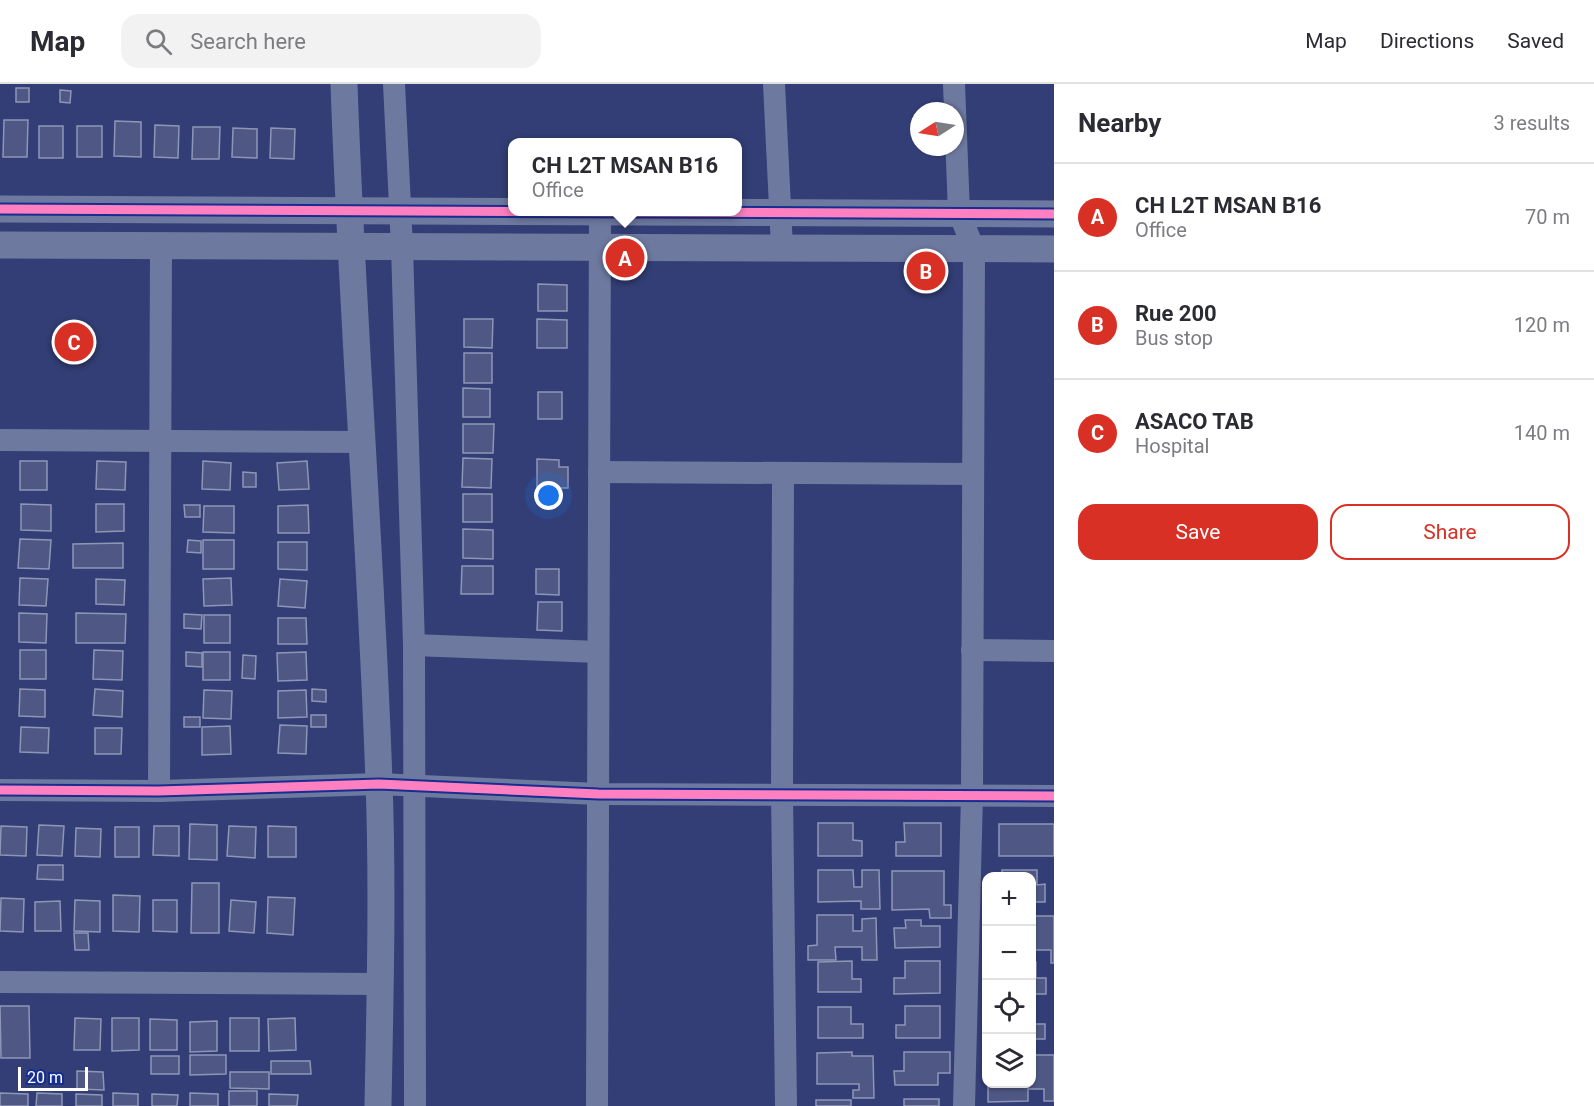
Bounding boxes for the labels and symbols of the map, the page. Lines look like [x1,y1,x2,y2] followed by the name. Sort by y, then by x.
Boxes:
[910,102,964,156] north arrow
[606,236,644,280] pin: A
[906,248,946,294] pin: B
[54,320,94,364] pin: C
[534,481,563,510] your location
[18,1064,88,1092] scale bar

